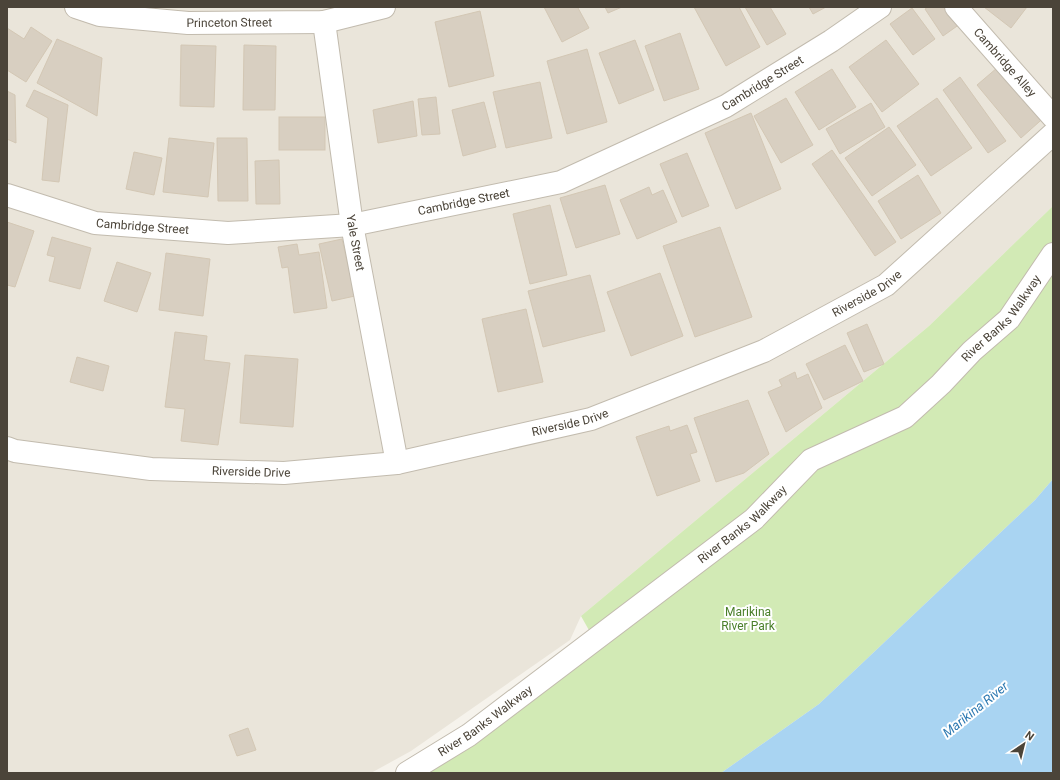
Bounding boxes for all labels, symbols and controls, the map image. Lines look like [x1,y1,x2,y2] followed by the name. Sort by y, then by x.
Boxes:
[186,15,272,30] street label: Princeton Street
[971,25,1039,100] street label: Cambridge Alley
[719,53,806,114] street label: Cambridge Street
[417,186,511,218] street label: Cambridge Street
[344,214,368,272] street label: Yale Street
[96,216,190,237] street label: Cambridge Street
[830,267,905,320] street label: Riverside Drive
[959,272,1044,365] street label: River Banks Walkway
[530,406,611,439] street label: Riverside Drive
[212,464,291,480] street label: Riverside Drive
[695,482,790,566] street label: River Banks Walkway
[721,605,776,633] park label: Marikina River Park
[940,678,1011,740] water label: Marikina River
[435,682,535,759] street label: River Banks Walkway
[1004,724,1044,764] north arrow
[1023,729,1037,744] text: N

